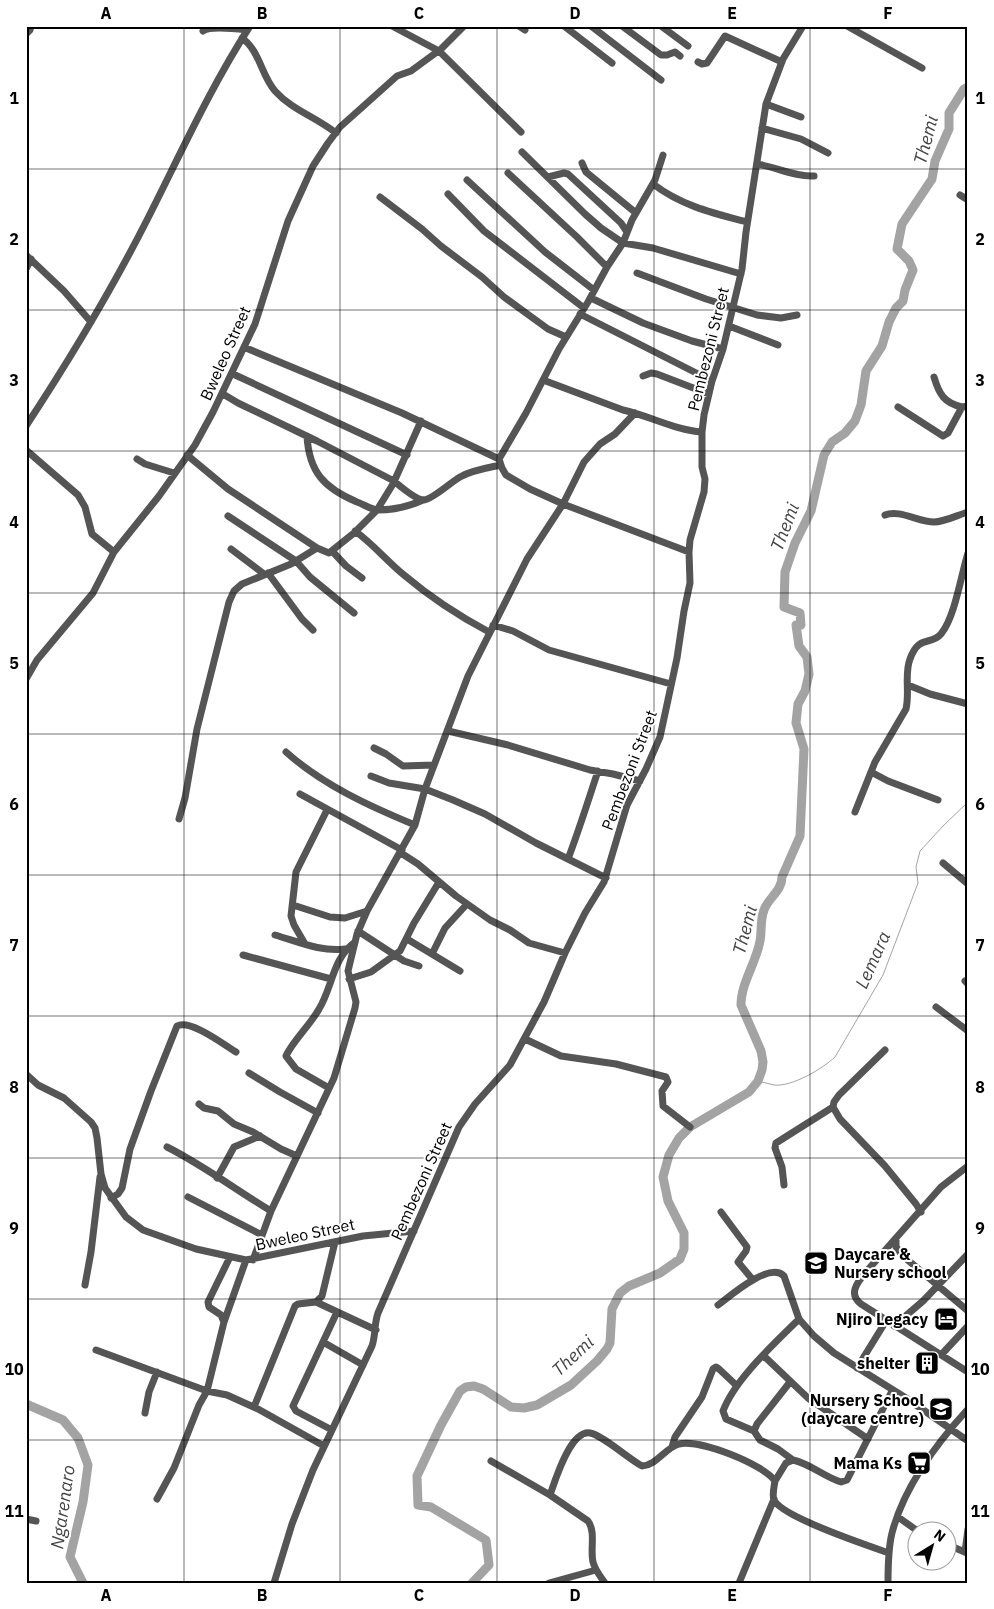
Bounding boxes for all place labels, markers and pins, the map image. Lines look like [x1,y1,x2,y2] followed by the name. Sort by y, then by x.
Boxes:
[834,1244,946,1282] place label: Daycare & Nursery school
[803,1250,829,1276] school or university icon: Daycare & Nursery school
[933,1306,959,1332] hotel icon: Njiro Legacy
[836,1309,928,1329] place label: Njiro Legacy
[914,1350,940,1376] building icon: shelter
[857,1353,911,1373] place label: shelter
[801,1390,924,1428] place label: Nursery School (daycare centre)
[928,1396,954,1422] school or university icon: Nursery School (daycare centre)
[906,1450,932,1476] supermarket icon: Mama Ks
[833,1453,902,1473] place label: Mama Ks

